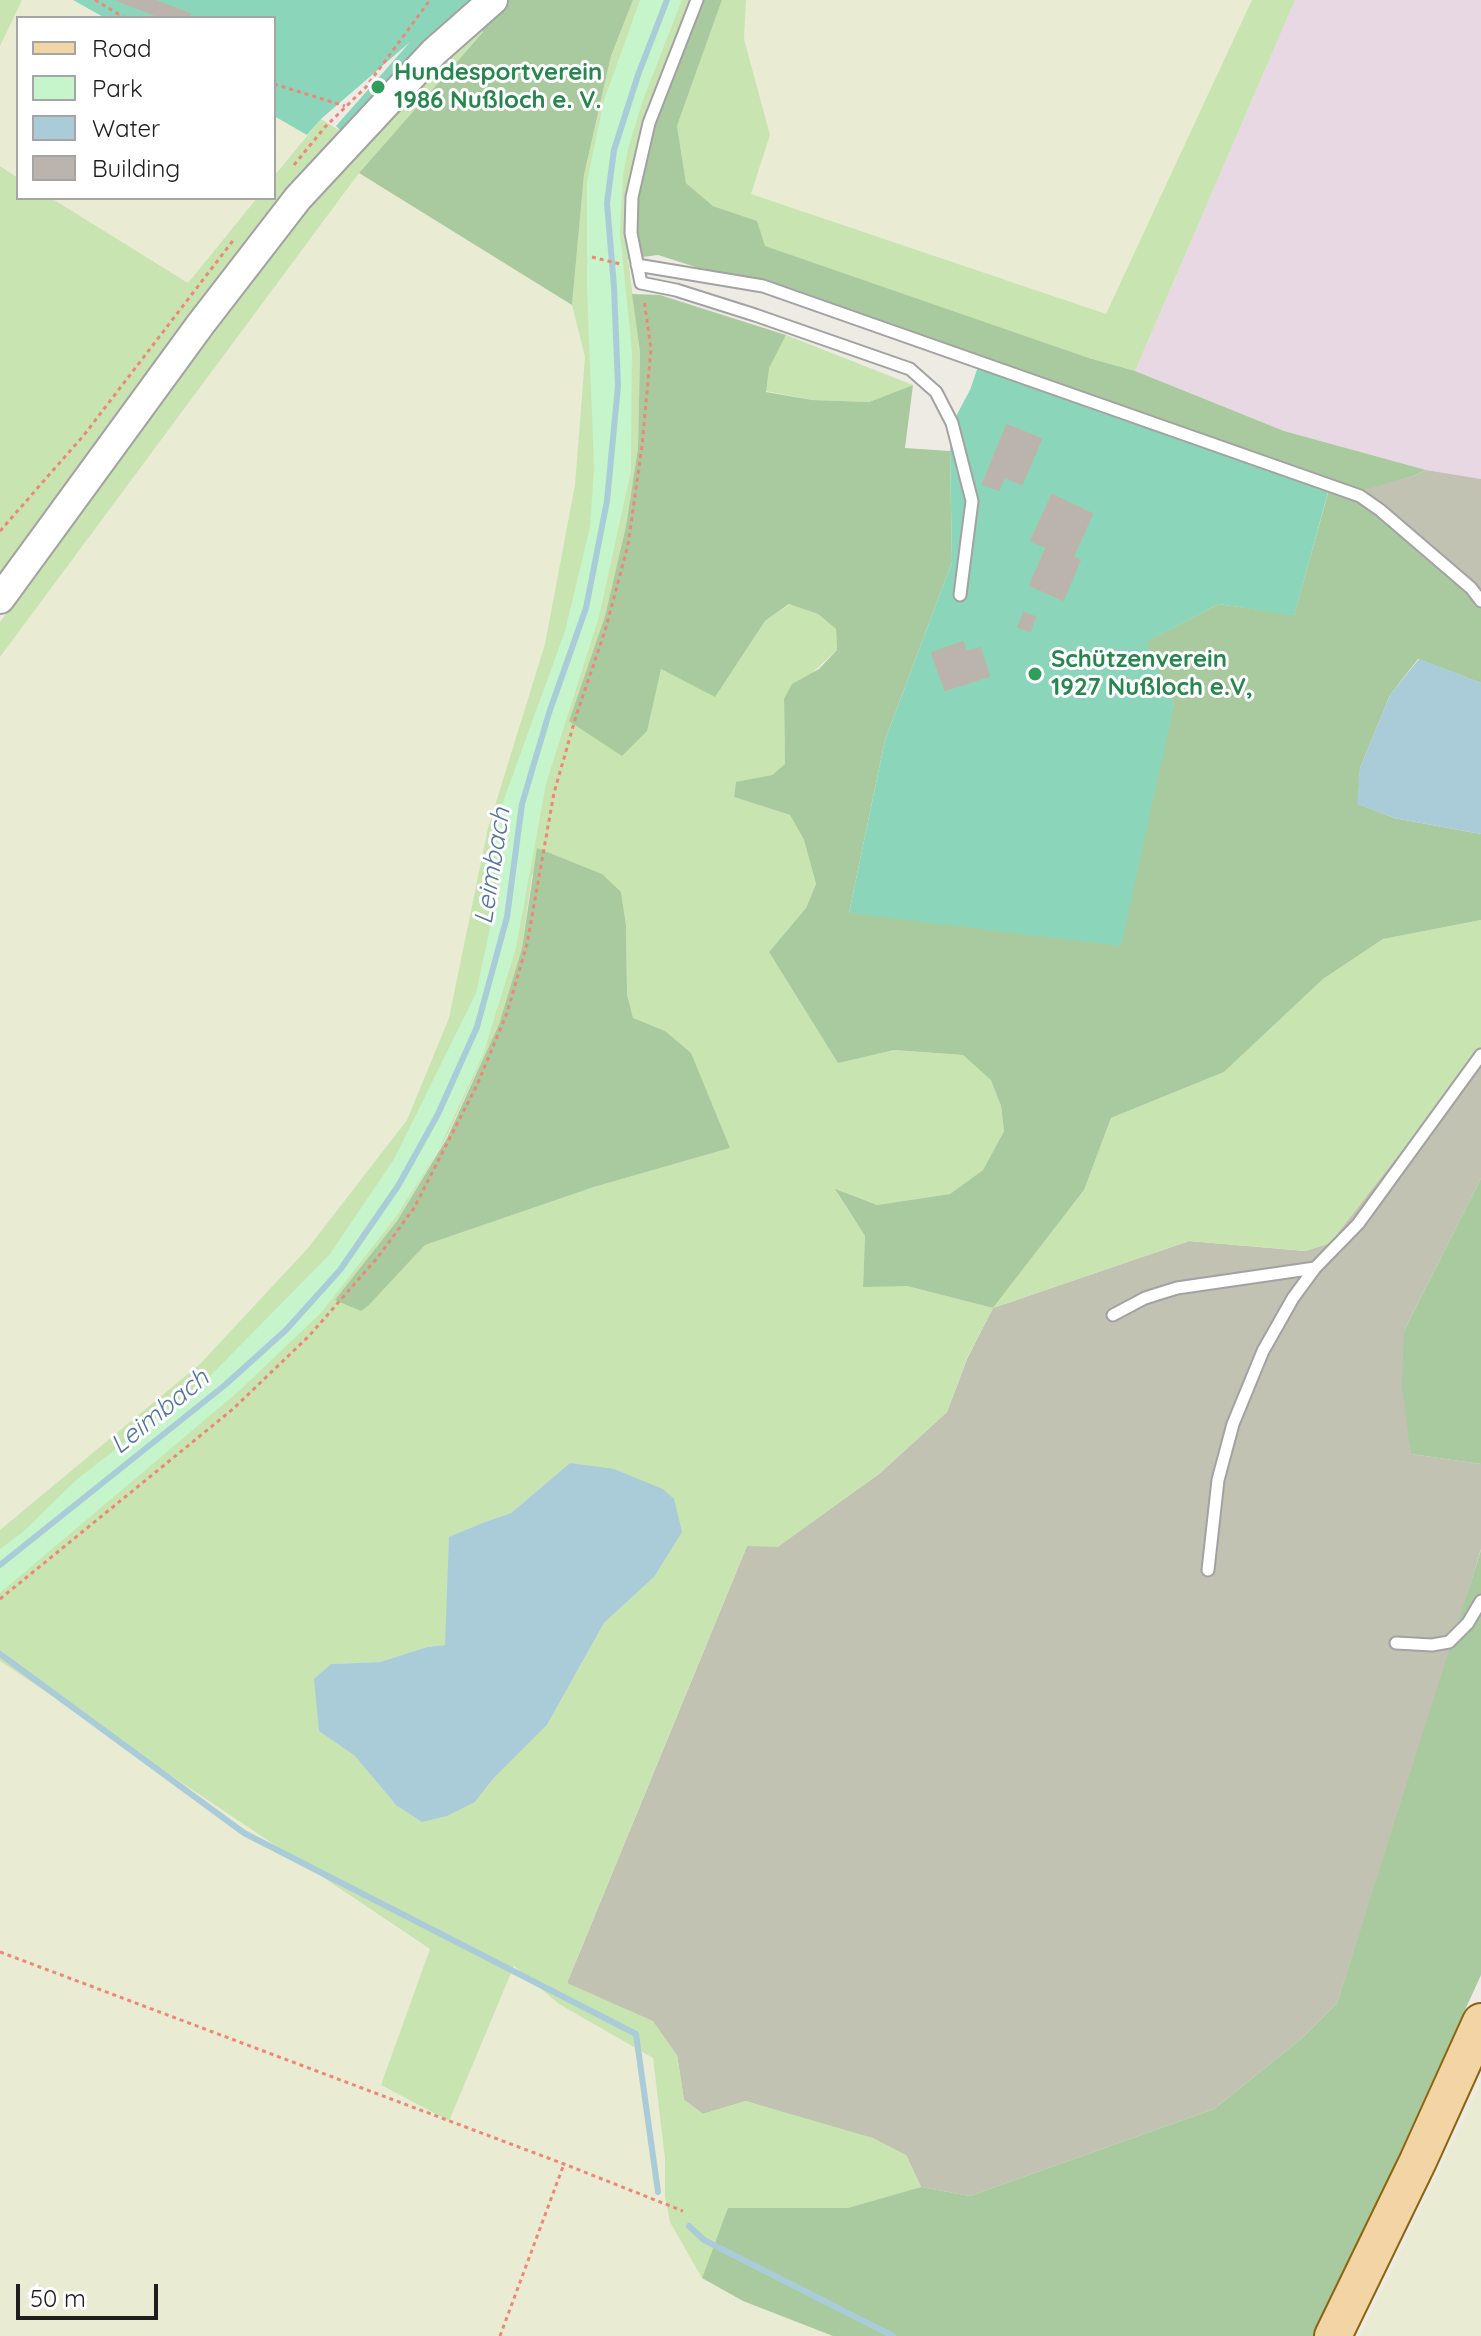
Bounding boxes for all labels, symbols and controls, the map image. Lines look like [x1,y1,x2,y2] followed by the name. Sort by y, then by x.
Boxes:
[16,16,276,200] legend
[92,33,152,63] text: Road
[394,59,602,115] place label: Hundesportverein 1986 Nußloch e. V.
[92,73,143,103] text: Park
[369,78,387,96] marker: Hundesportverein 1986 Nußloch e. V.
[92,113,160,143] text: Water
[92,153,180,183] text: Building
[1051,646,1253,702] place label: Schützenverein 1927 Nußloch e.V,
[1026,665,1044,683] marker: Schützenverein 1927 Nußloch e.V,
[468,806,518,926] water label: Leimbach
[105,1363,215,1461] water label: Leimbach
[20,2268,162,2318] scale bar
[30,2283,86,2313] text: 50 m

